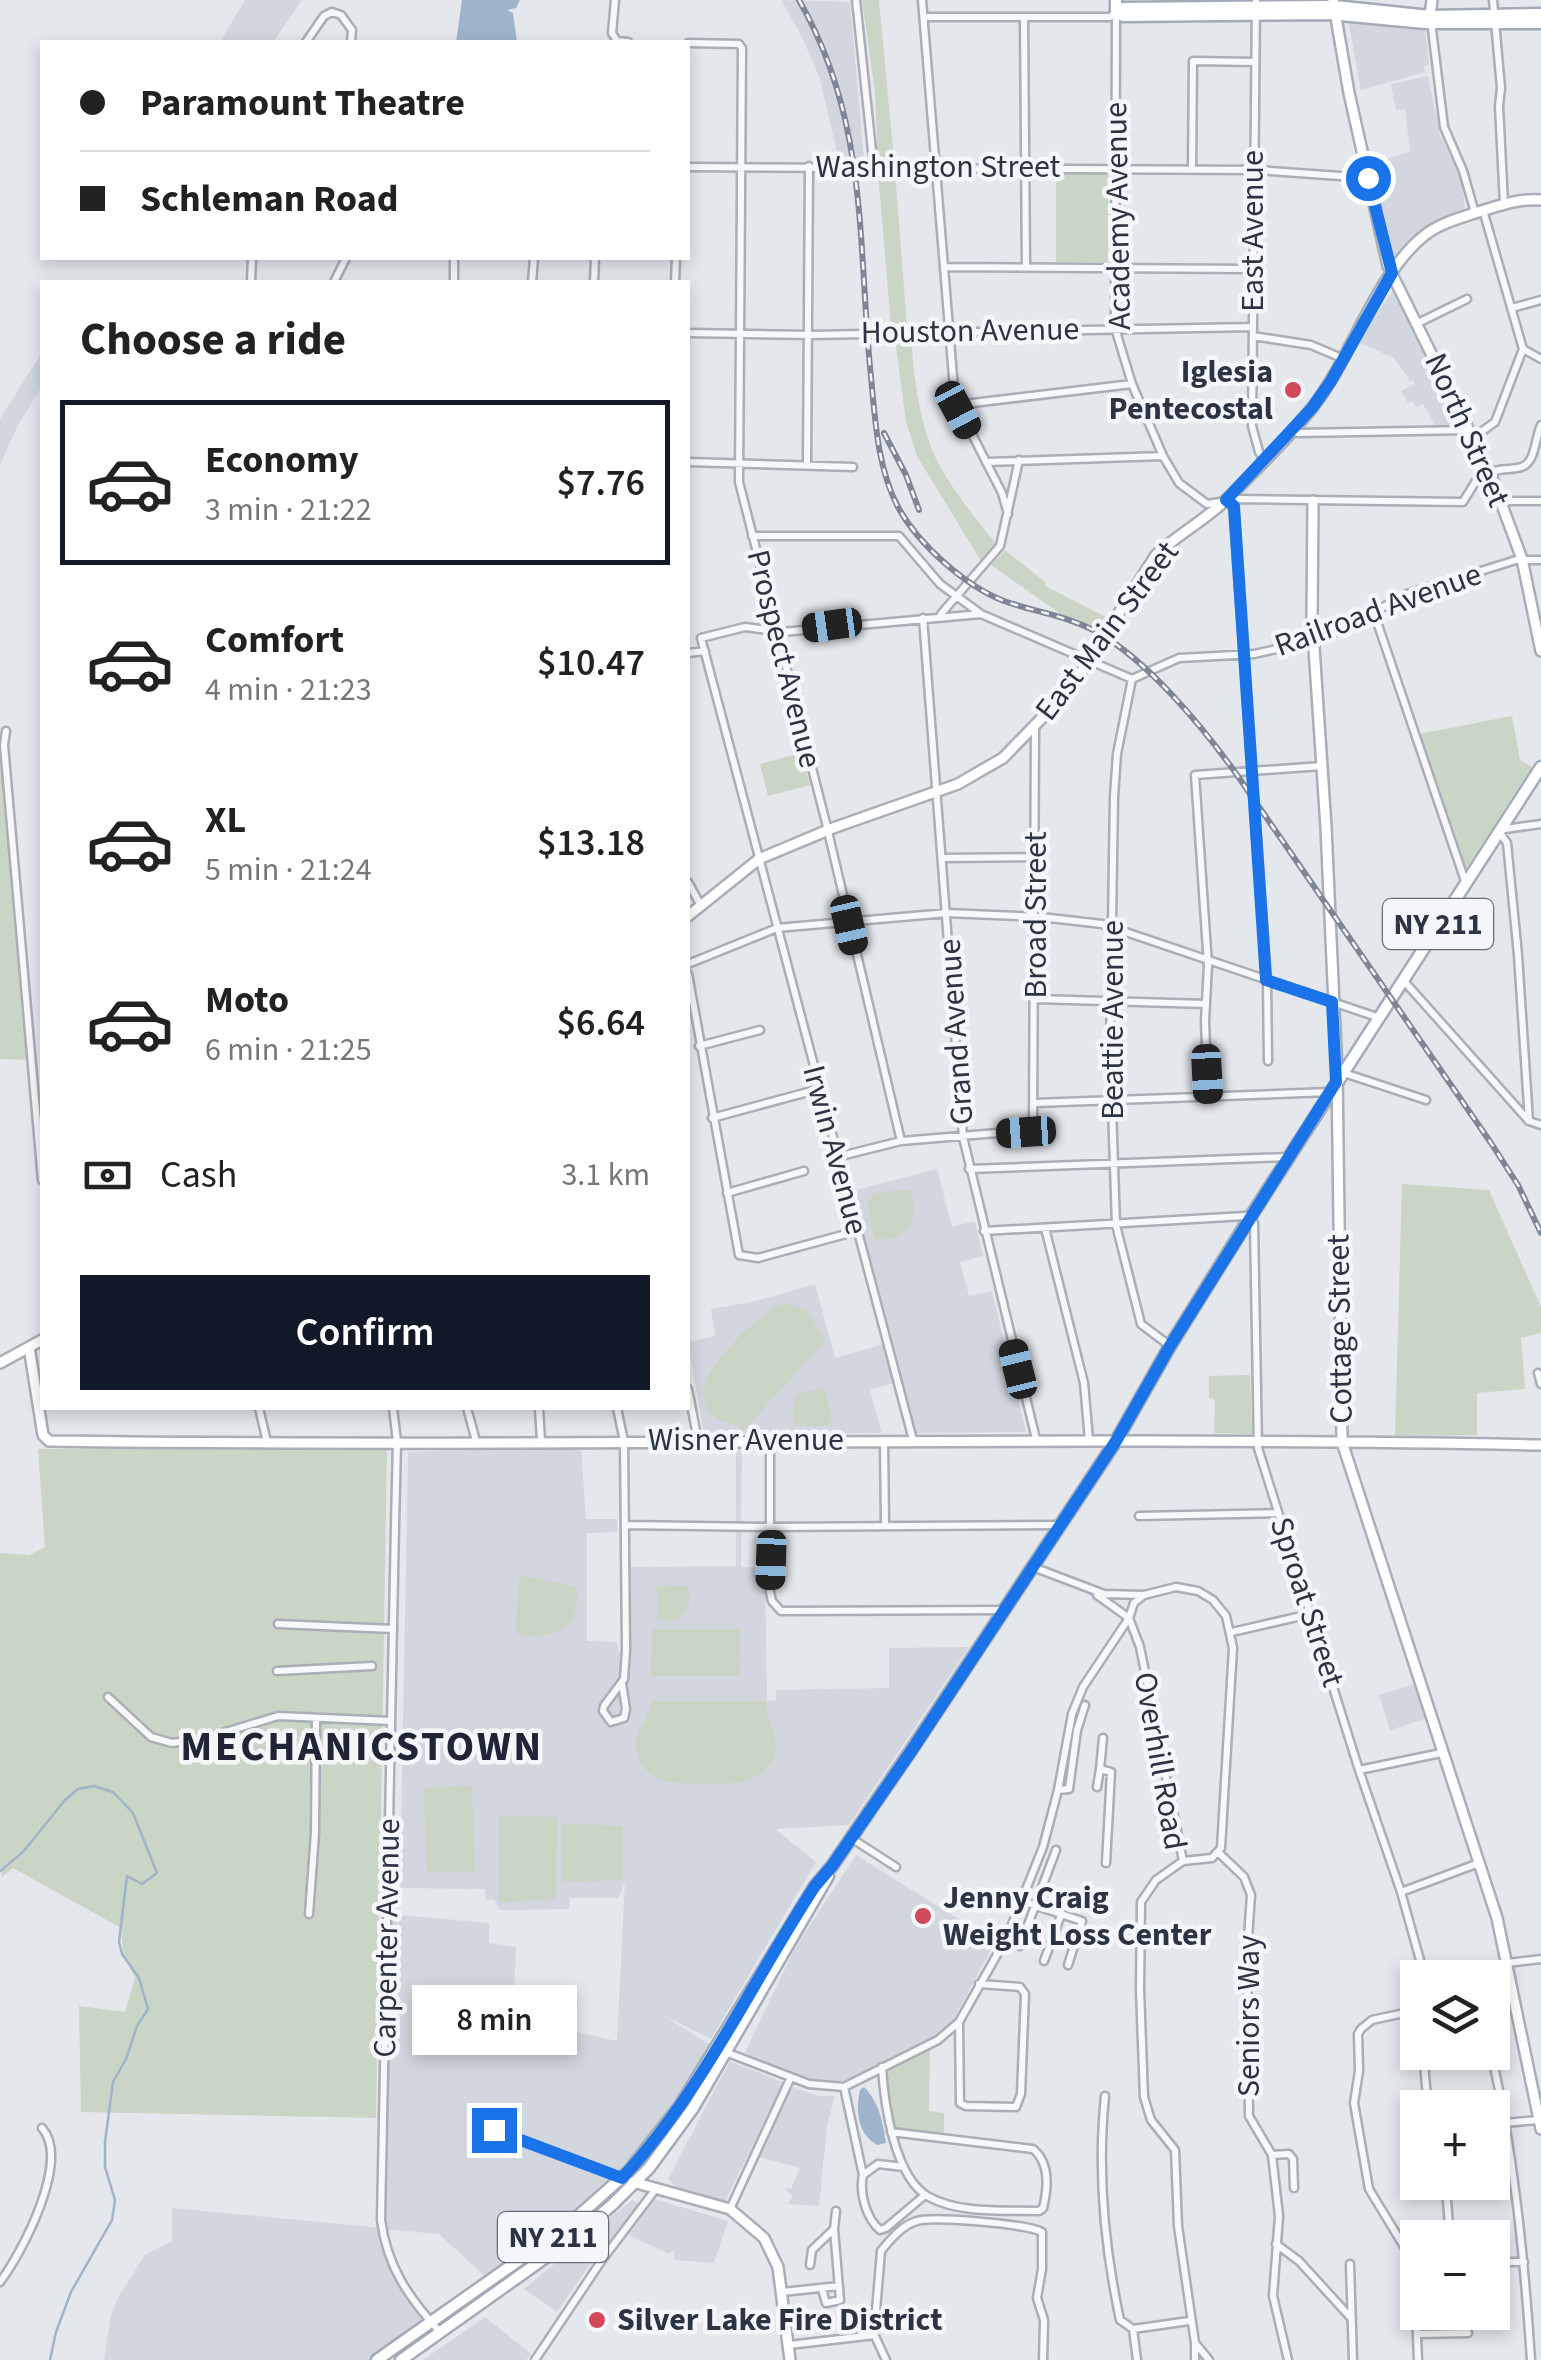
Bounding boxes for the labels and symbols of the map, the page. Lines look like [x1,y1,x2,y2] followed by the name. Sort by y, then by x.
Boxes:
[1093,102,1143,330] street label: Academy Avenue
[816,144,1061,190] street label: Washington Street
[1230,150,1276,312] street label: East Avenue
[1346,156,1391,201] route start
[860,306,1080,356] street label: Houston Avenue
[1413,346,1521,514] street label: North Street
[1109,349,1273,432] place label: Iglesia Pentecostal
[931,376,985,444] car
[1282,379,1304,401] marker: Iglesia Pentecostal
[1024,531,1190,730] street label: East Main Street
[735,545,833,773] street label: Prospect Avenue
[1268,551,1488,669] street label: Railroad Avenue
[800,606,864,644] car
[1013,831,1059,998] street label: Broad Street
[828,892,870,958] car
[1383,899,1493,949] road number: NY 211
[1090,920,1136,1120] street label: Beattie Avenue
[927,937,985,1127] street label: Grand Avenue
[1190,1043,1224,1105] car
[790,1060,880,1240] street label: Irwin Avenue
[995,1115,1057,1149] car
[1315,1234,1365,1424] street label: Cottage Street
[996,1336,1040,1402] car
[648,1417,844,1463] street label: Wisner Avenue
[1258,1511,1356,1693] street label: Sproat Street
[755,1529,787,1591] car
[1122,1669,1198,1853] street label: Overhill Road
[180,1717,544,1777] district label: MECHANICSTOWN
[362,1818,412,2058] street label: Carpenter Avenue
[943,1875,1212,1958] place label: Jenny Craig Weight Loss Center
[912,1905,934,1927] marker: Jenny Craig Weight Loss Center
[1226,1935,1272,2097] street label: Seniors Way
[412,1985,576,2055] callout: 8 min
[472,2108,517,2153] route end
[498,2212,608,2262] road number: NY 211
[617,2297,942,2343] place label: Silver Lake Fire District
[586,2309,608,2331] marker: Silver Lake Fire District

